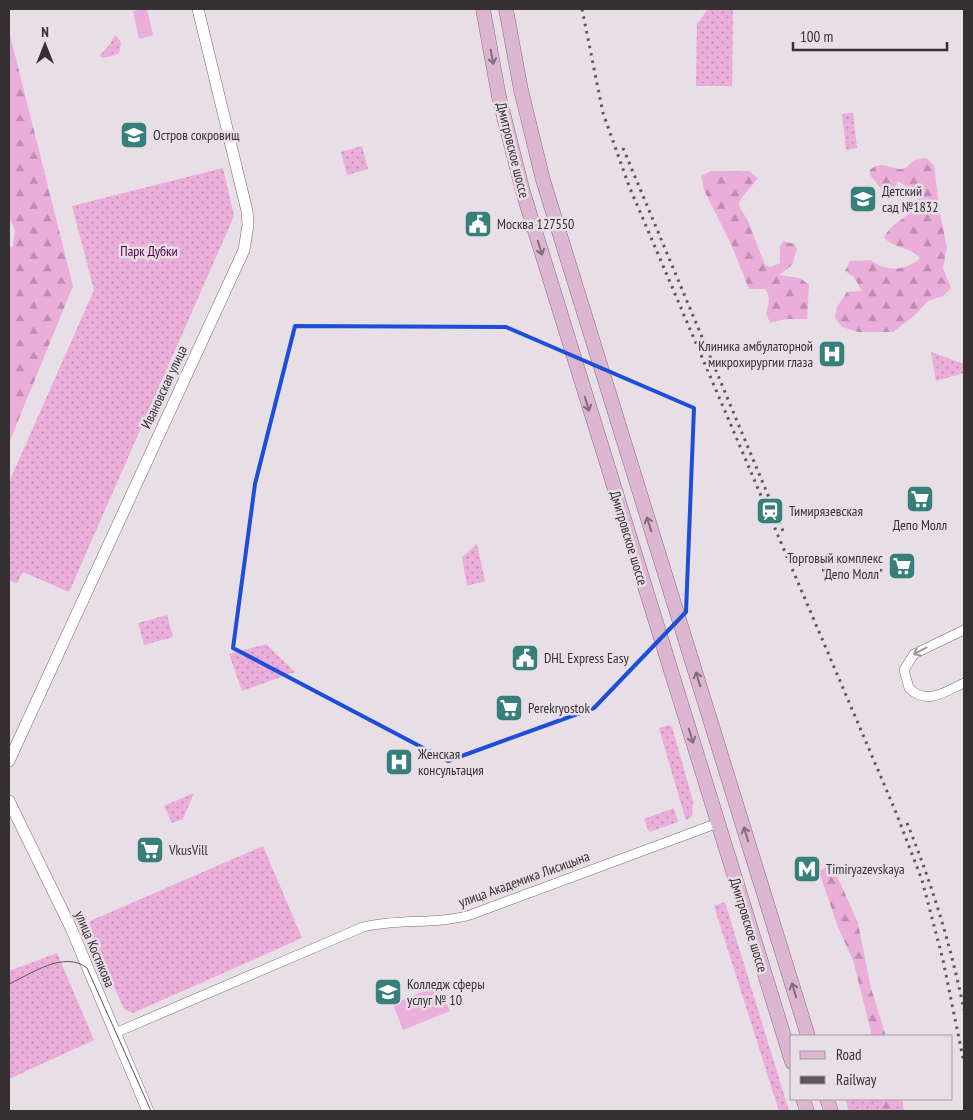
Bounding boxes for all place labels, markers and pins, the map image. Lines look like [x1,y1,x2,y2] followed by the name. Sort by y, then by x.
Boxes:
[119,120,149,150] school or university icon: Остров сокровищ
[153,126,240,144] place label: Остров сокровищ
[882,182,938,216] place label: Детский сад №1832
[848,184,878,214] school or university icon: Детский сад №1832
[463,209,493,239] public building icon: Москва 127550
[497,215,574,233] place label: Москва 127550
[698,337,813,371] place label: Клиника амбулаторной микрохирургии глаза
[817,339,847,369] hospital icon: Клиника амбулаторной микрохирургии глаза
[905,484,935,514] supermarket icon: Депо Молл
[755,496,785,526] station icon: Тимирязевская
[789,502,863,520] place label: Тимирязевская
[893,516,947,534] place label: Депо Молл
[787,549,883,583] place label: Торговый комплекс "Депо Молл"
[887,551,917,581] supermarket icon: Торговый комплекс "Депо Молл"
[510,643,540,673] public building icon: DHL Express Easy
[544,649,629,667] place label: DHL Express Easy
[494,693,524,723] supermarket icon: Perekryostok
[528,699,590,717] place label: Perekryostok
[417,745,484,779] place label: Женская консультация
[384,747,414,777] hospital icon: Женская консультация
[135,835,165,865] supermarket icon: VkusVill
[168,841,209,859] place label: VkusVill
[792,854,822,884] metro station icon: Timiryazevskaya
[826,860,905,878] place label: Timiryazevskaya
[407,975,485,1009] place label: Колледж сферы услуг № 10
[373,977,403,1007] school or university icon: Колледж сферы услуг № 10

